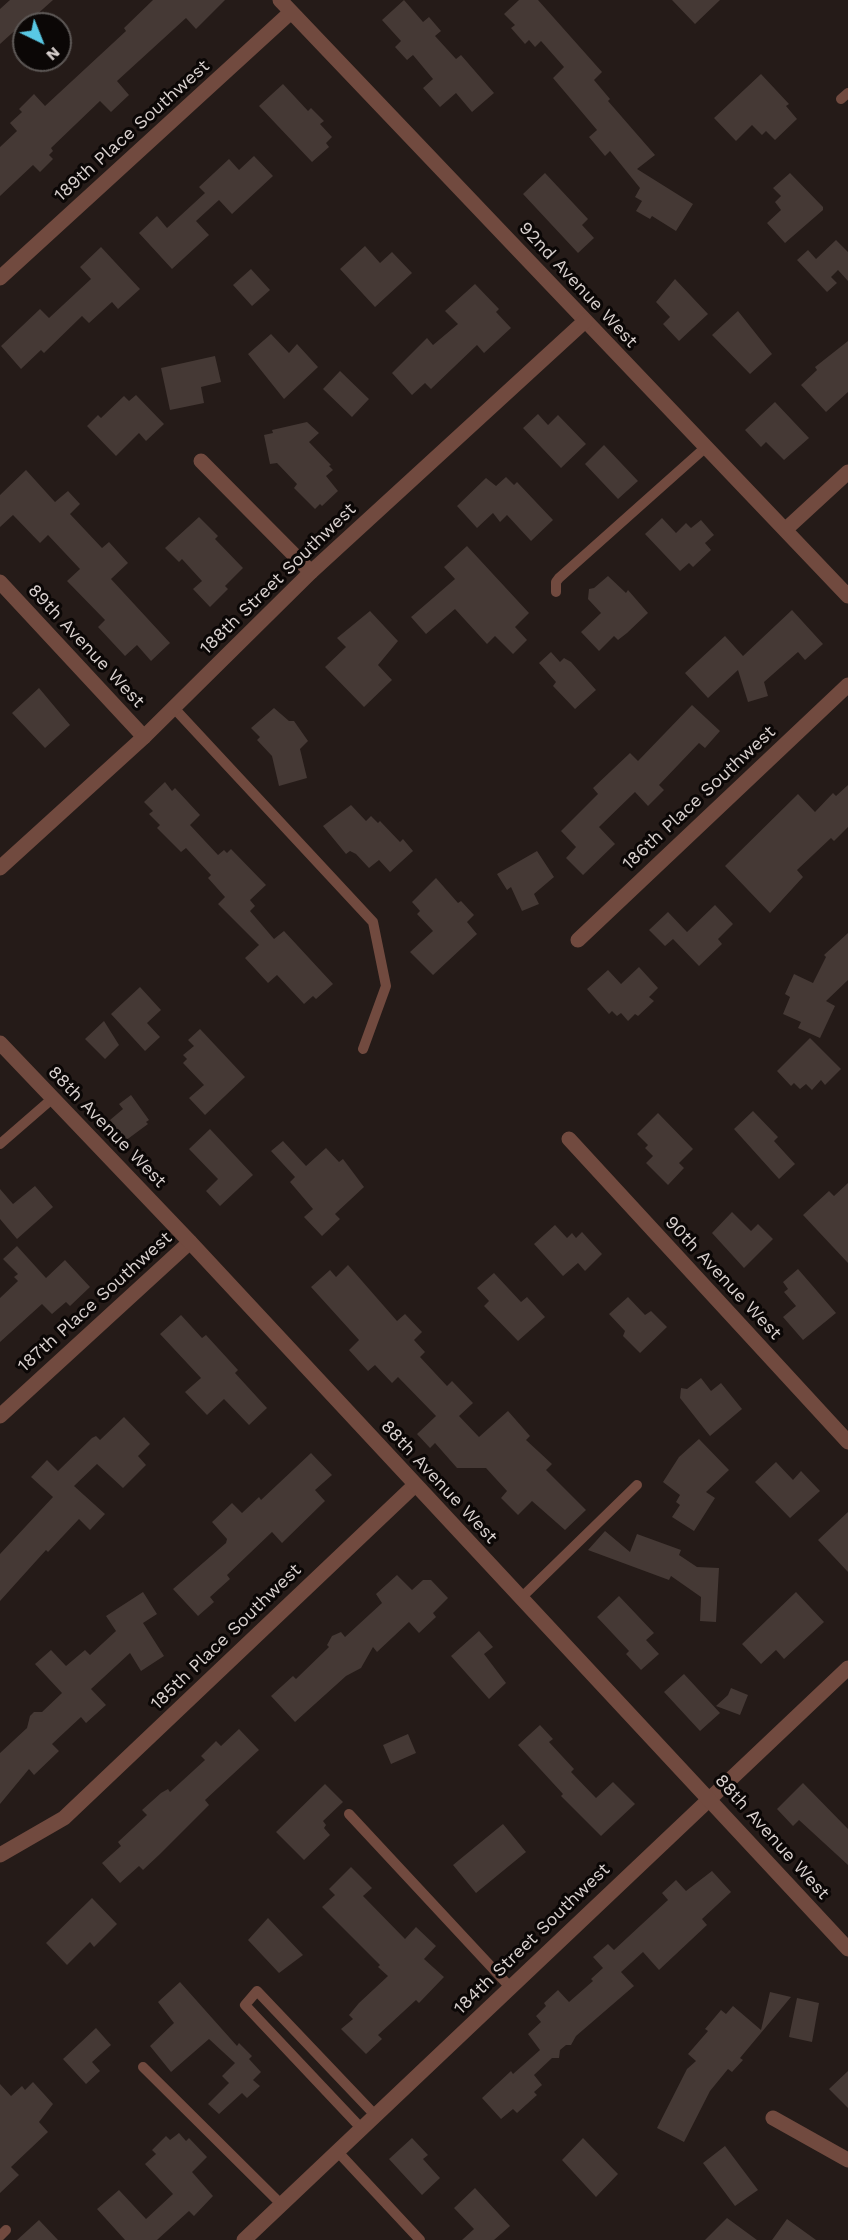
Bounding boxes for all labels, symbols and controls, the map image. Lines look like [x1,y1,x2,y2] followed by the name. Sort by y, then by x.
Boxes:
[12,12,72,72] north arrow
[42,43,64,65] text: N
[50,56,214,206] street label: 189th Place Southwest
[514,218,642,352] street label: 92nd Avenue West
[196,499,360,659] street label: 188th Street Southwest
[23,580,149,712] street label: 89th Avenue West
[618,721,780,875] street label: 186th Place Southwest
[43,1062,171,1192] street label: 88th Avenue West
[660,1212,786,1344] street label: 90th Avenue West
[14,1227,176,1377] street label: 187th Place Southwest
[376,1416,502,1548] street label: 88th Avenue West
[146,1559,306,1715] street label: 185th Place Southwest
[710,1770,834,1904] street label: 88th Avenue West
[450,1859,614,2019] street label: 184th Street Southwest

